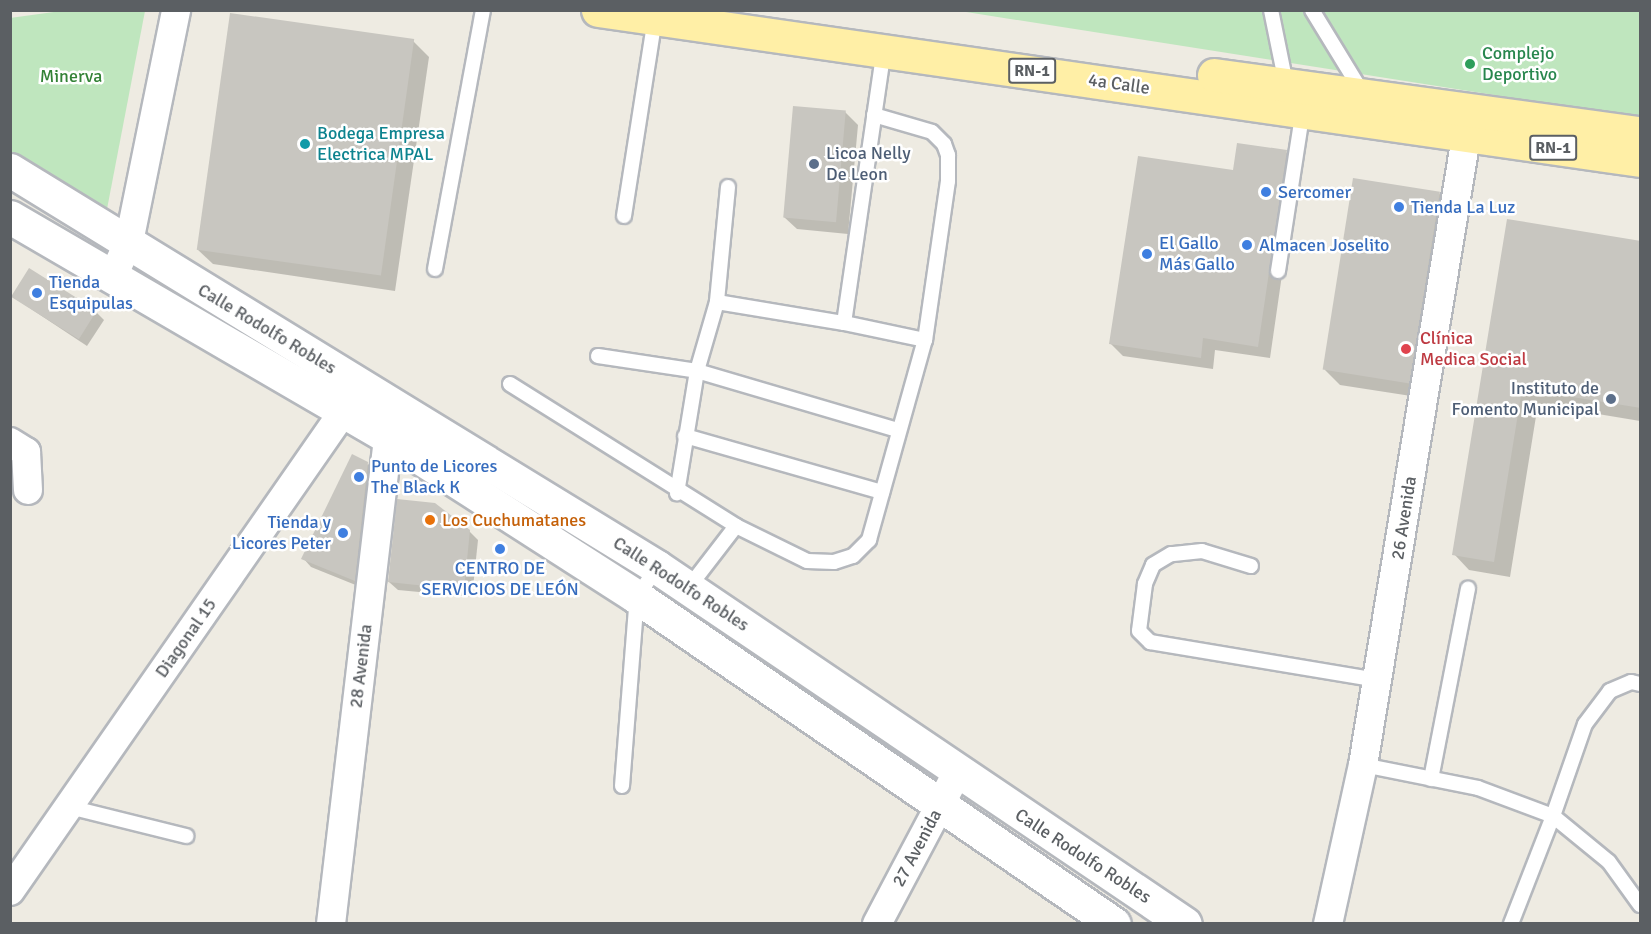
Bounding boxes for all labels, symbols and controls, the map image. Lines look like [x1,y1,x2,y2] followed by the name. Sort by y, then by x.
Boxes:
[1482,43,1557,86] place label: Complejo Deportivo
[1463,57,1477,71] marker: Complejo Deportivo
[1008,58,1056,84] road number: RN-1
[40,65,102,87] park label: Minerva
[1087,69,1151,99] street label: 4a Calle
[317,123,445,166] place label: Bodega Empresa Electrica MPAL
[1529,135,1577,161] road number: RN-1
[298,137,312,151] marker: Bodega Empresa Electrica MPAL
[826,143,911,186] place label: Licoa Nelly De Leon
[807,157,821,171] marker: Licoa Nelly De Leon
[1278,181,1351,203] place label: Sercomer
[1259,185,1273,199] marker: Sercomer
[1411,196,1515,218] place label: Tienda La Luz
[1392,200,1406,214] marker: Tienda La Luz
[1159,233,1235,276] place label: El Gallo Más Gallo
[1259,234,1389,256] place label: Almacen Joselito
[1240,238,1254,252] marker: Almacen Joselito
[1140,247,1154,261] marker: El Gallo Más Gallo
[49,272,133,314] place label: Tienda Esquipulas
[194,279,340,379] street label: Calle Rodolfo Robles
[30,286,44,300] marker: Tienda Esquipulas
[1420,328,1527,370] place label: Clínica Medica Social
[1397,340,1415,358] marker: Clínica Medica Social
[1452,378,1599,420] place label: Instituto de Fomento Municipal
[1604,392,1618,406] marker: Instituto de Fomento Municipal
[371,456,497,498] place label: Punto de Licores The Black K
[352,470,366,484] marker: Punto de Licores The Black K
[1387,475,1421,561] street label: 26 Avenida
[442,509,586,531] place label: Los Cuchumatanes
[232,512,331,554] place label: Tienda y Licores Peter
[423,513,437,527] marker: Los Cuchumatanes
[336,526,350,540] marker: Tienda y Licores Peter
[609,532,753,636] street label: Calle Rodolfo Robles
[493,542,507,556] marker: CENTRO DE SERVICIOS DE LEÓN
[421,558,579,600] place label: CENTRO DE SERVICIOS DE LEÓN
[151,594,221,682] street label: Diagonal 15
[345,623,377,709] street label: 28 Avenida
[1011,804,1155,908] street label: Calle Rodolfo Robles
[888,806,946,890] street label: 27 Avenida

